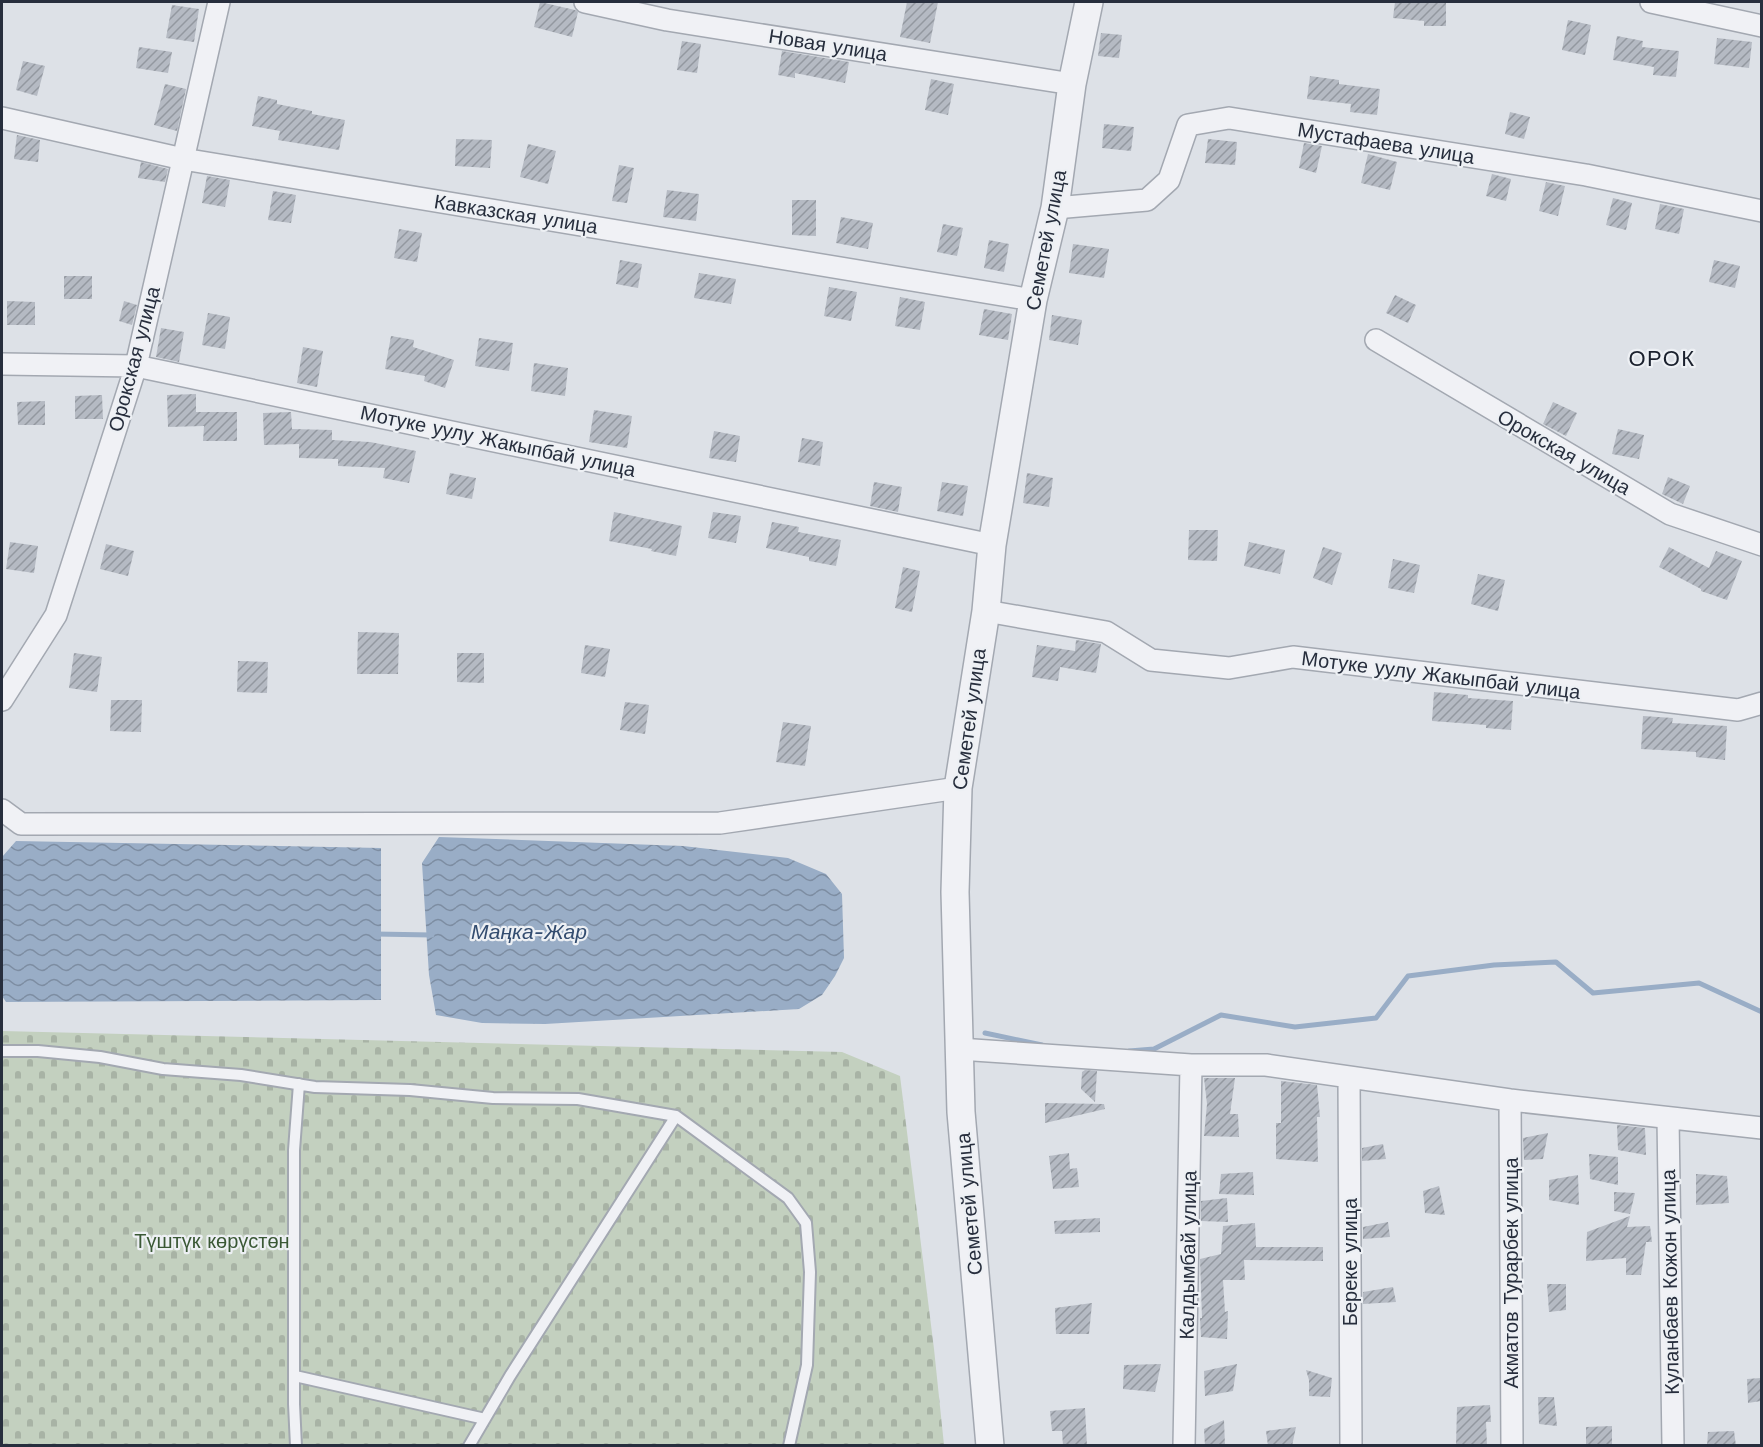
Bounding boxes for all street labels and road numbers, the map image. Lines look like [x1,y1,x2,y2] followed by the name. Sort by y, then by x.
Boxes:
[767,24,890,66] street label: Новая улица
[1296,117,1477,169] street label: Мустафаева улица
[1021,167,1072,312] street label: Семетей улица
[432,189,600,239] street label: Кавказская улица
[103,283,165,434] street label: Орокская улица
[358,400,639,482] street label: Мотуке уулу Жакыпбай улица
[1493,404,1636,500] street label: Орокская улица
[947,646,991,791] street label: Семетей улица
[1300,646,1583,704] street label: Мотуке уулу Жакыпбай улица
[951,1131,987,1276] street label: Семетей улица
[1499,1157,1523,1389] street label: Акматов Турарбек улица
[1656,1168,1684,1395] street label: Куланбаев Кожон улица
[1175,1169,1201,1340] street label: Калдымбай улица
[1338,1197,1362,1326] street label: Береке улица

